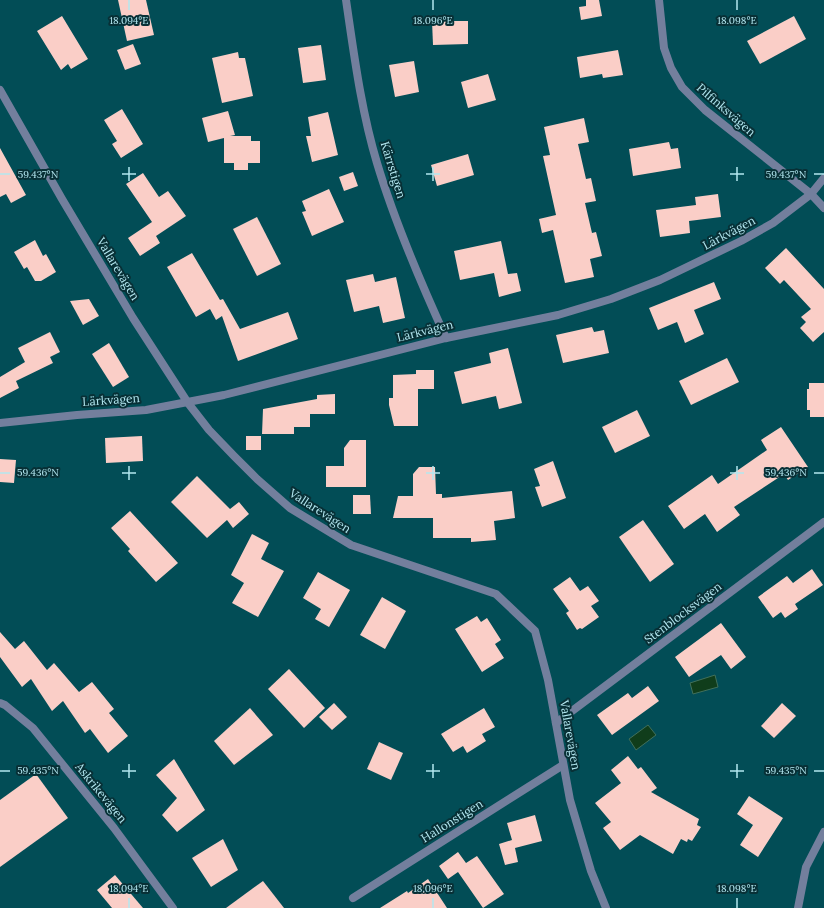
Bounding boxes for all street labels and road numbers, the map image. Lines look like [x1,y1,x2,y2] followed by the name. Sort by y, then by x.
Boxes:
[694,80,759,139] street label: Pilfinksvägen
[378,140,409,200] street label: Kärrstigen
[700,212,758,253] street label: Lärkvägen
[93,234,143,303] street label: Vallarevägen
[395,316,455,345] street label: Lärkvägen
[82,390,140,409] street label: Lärkvägen
[286,485,354,536] street label: Vallarevägen
[641,579,724,647] street label: Stenblocksvägen
[557,698,584,771] street label: Vallarevägen
[72,759,130,826] street label: Askrikevägen
[418,796,485,846] street label: Hallonstigen

